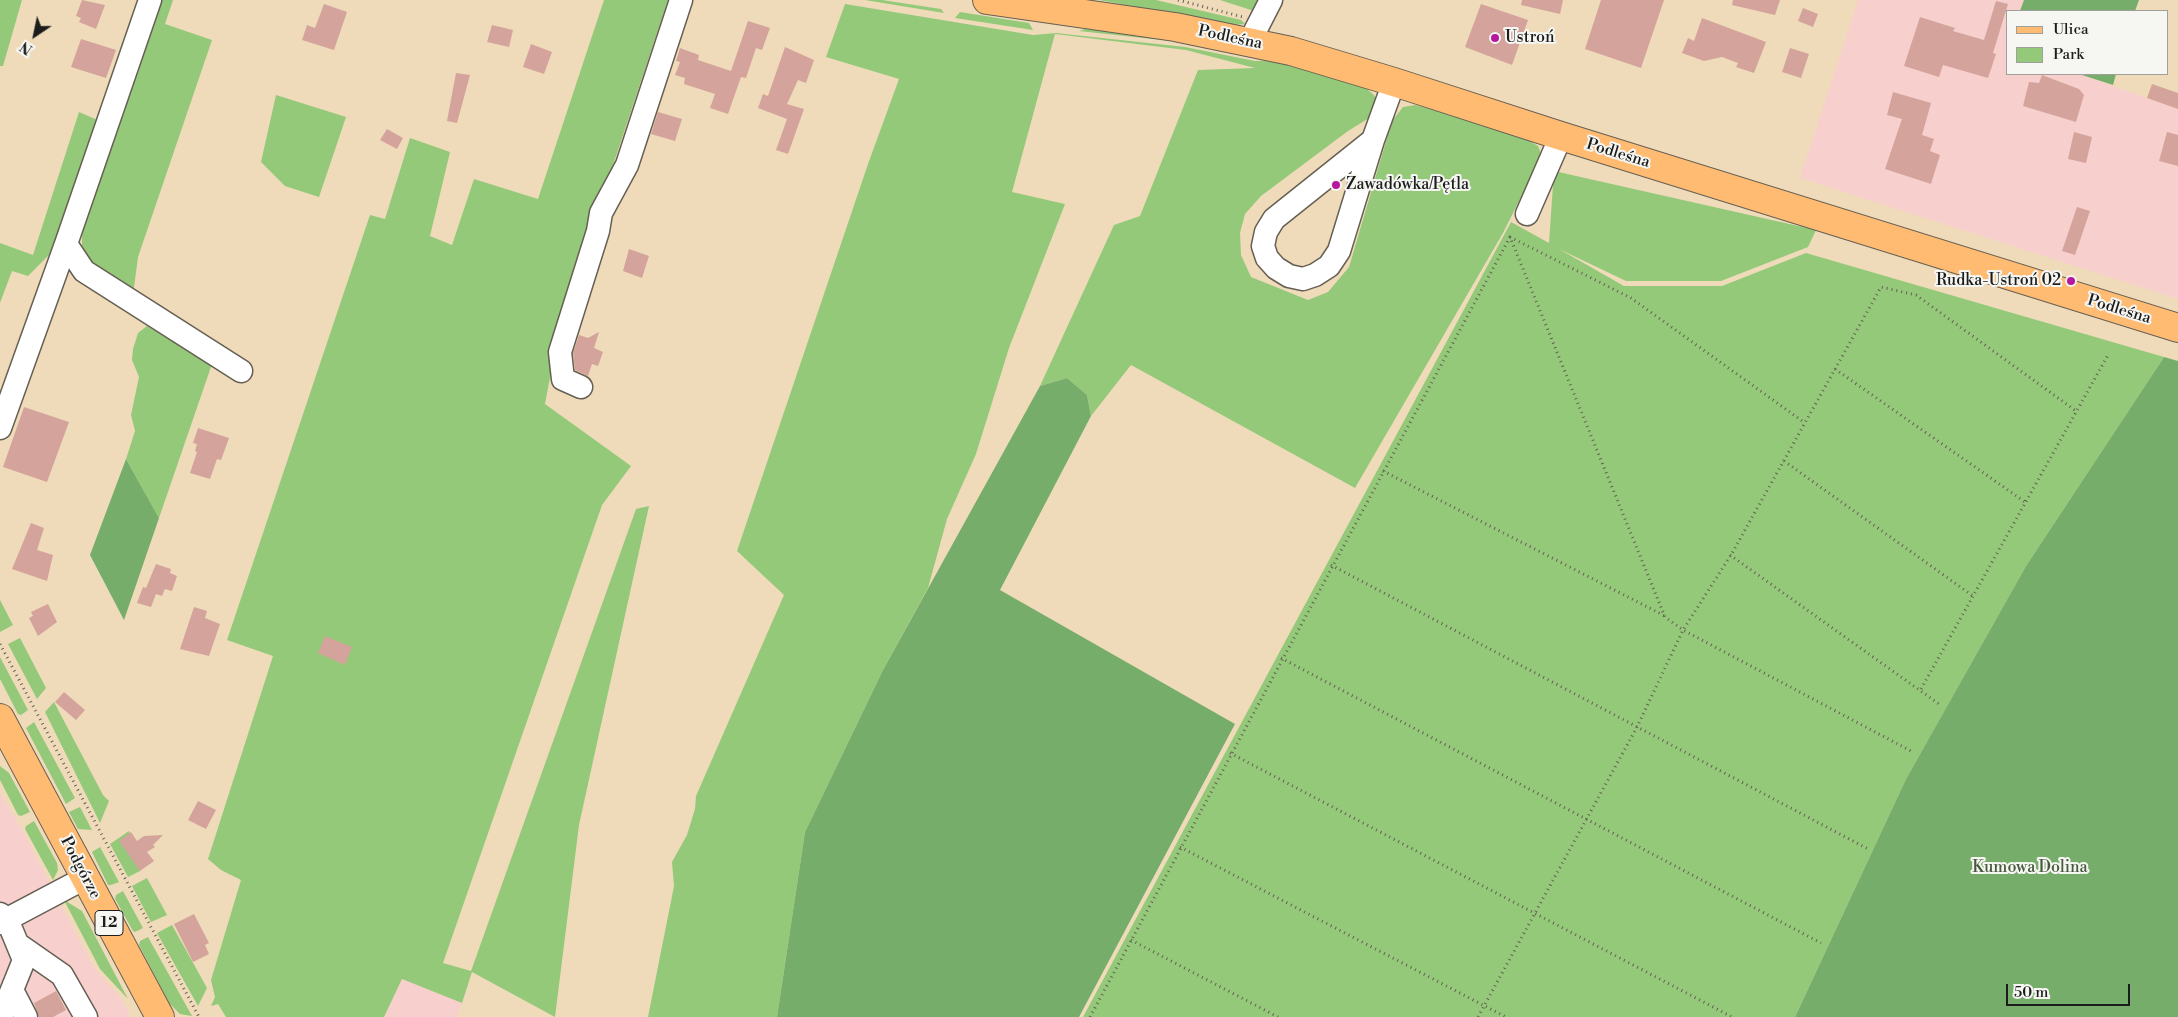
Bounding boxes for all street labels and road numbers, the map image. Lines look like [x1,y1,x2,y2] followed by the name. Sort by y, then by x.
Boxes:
[1196,22,1264,54] street label: Podleśna
[1584,135,1652,173] street label: Podleśna
[2085,291,2153,329] street label: Podleśna
[56,834,104,902] street label: Podgórze
[95,910,123,936] road number: 12

